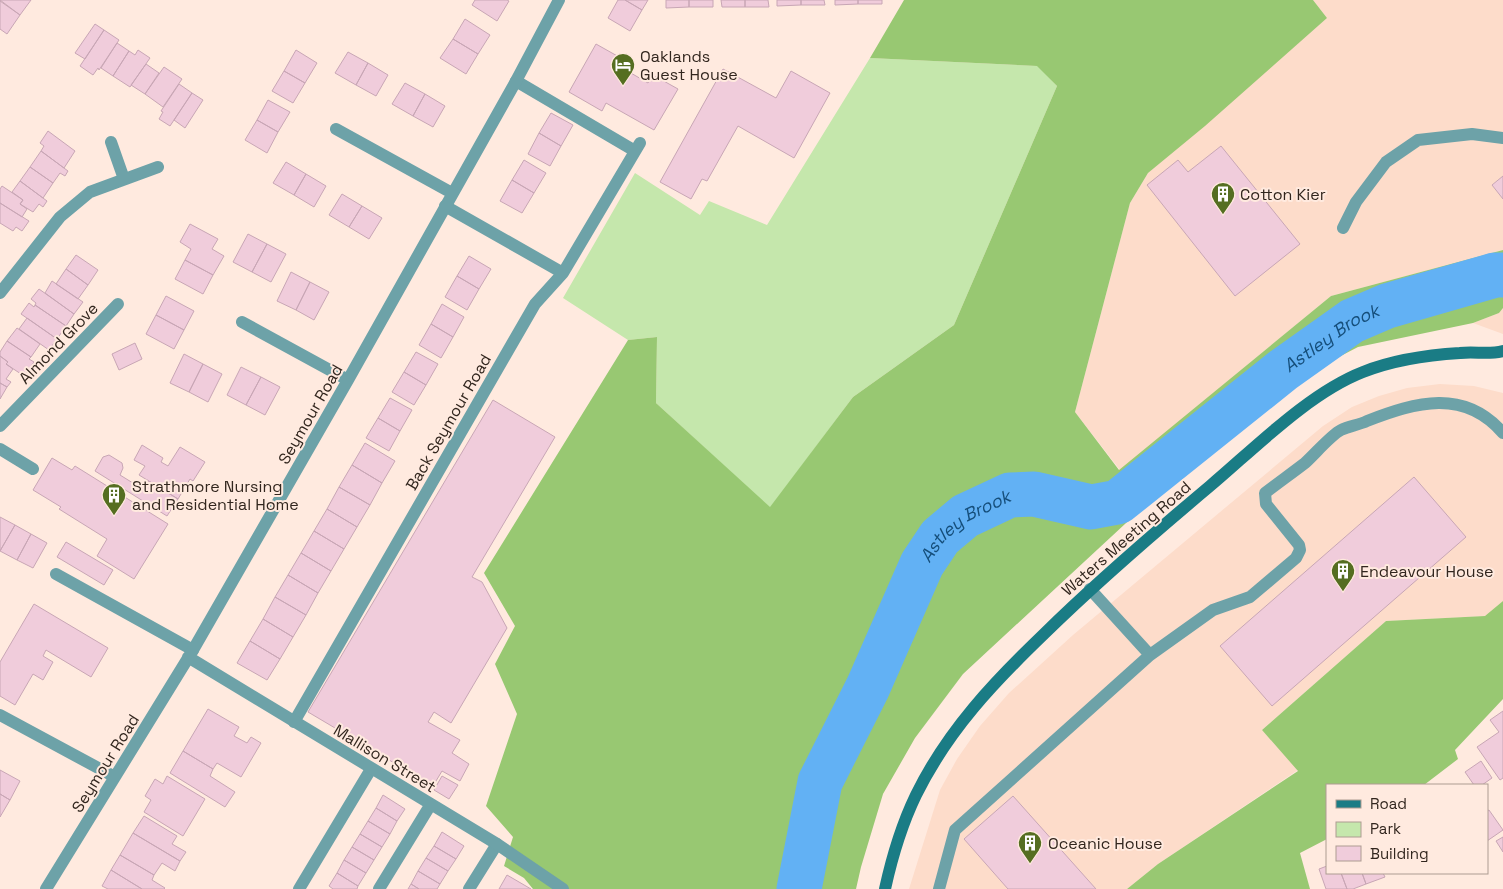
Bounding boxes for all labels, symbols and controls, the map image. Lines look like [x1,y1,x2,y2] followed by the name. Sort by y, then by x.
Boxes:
[640,46,738,85] place label: Oaklands Guest House
[610,52,636,86] hotel icon: Oaklands Guest House
[1210,181,1236,215] building icon: Cotton Kier
[1240,184,1326,205] place label: Cotton Kier
[14,298,103,389] street label: Almond Grove
[1279,298,1385,377] water label: Astley Brook
[401,350,496,494] street label: Back Seymour Road
[273,361,348,468] street label: Seymour Road
[132,476,299,515] place label: Strathmore Nursing and Residential Home
[1057,476,1195,600] street label: Waters Meeting Road
[101,482,127,516] building icon: Strathmore Nursing and Residential Home
[914,483,1016,567] water label: Astley Brook
[1330,558,1356,592] building icon: Endeavour House
[1360,561,1494,582] place label: Endeavour House
[67,710,144,816] street label: Seymour Road
[330,720,440,797] street label: Mallison Street
[1326,784,1488,874] legend
[1370,794,1407,813] text: Road
[1370,819,1401,838] text: Park
[1017,830,1043,864] building icon: Oceanic House
[1048,833,1162,854] place label: Oceanic House
[1370,844,1429,863] text: Building

